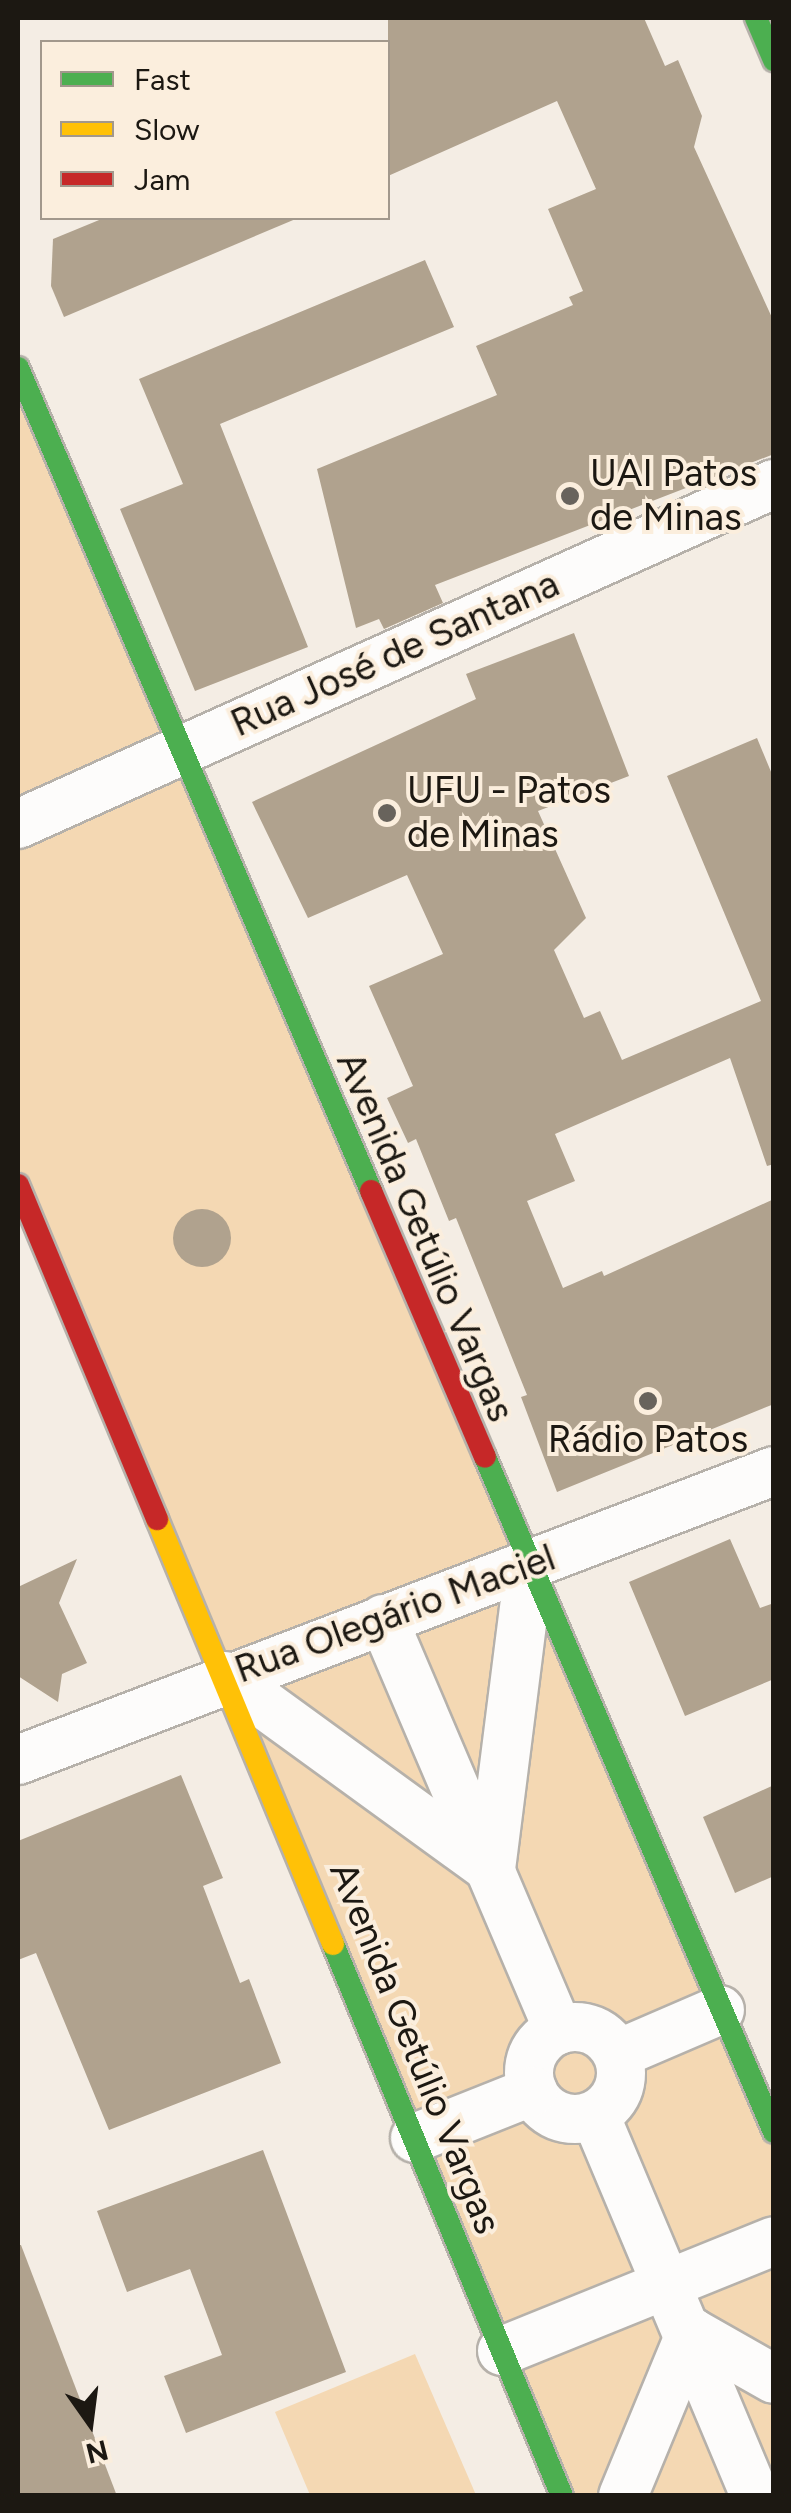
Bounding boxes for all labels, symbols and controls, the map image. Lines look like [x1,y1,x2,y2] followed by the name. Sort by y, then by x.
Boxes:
[40,40,390,220] legend
[134,61,191,98] text: Fast
[134,111,200,148] text: Slow
[134,161,190,198] text: Jam
[590,451,757,540] place label: UAI Patos de Minas
[559,485,581,507] marker: UAI Patos de Minas
[224,561,566,747] street label: Rua José de Santana
[407,768,611,858] place label: UFU - Patos de Minas
[376,802,398,824] marker: UFU - Patos de Minas
[327,1046,523,1428] street label: Avenida Getúlio Vargas
[637,1390,659,1412] marker: Rádio Patos
[548,1417,748,1463] place label: Rádio Patos
[229,1535,561,1693] street label: Rua Olegário Maciel
[320,1856,510,2240] street label: Avenida Getúlio Vargas
[40,2373,140,2473] north arrow
[83,2433,112,2471] text: N

